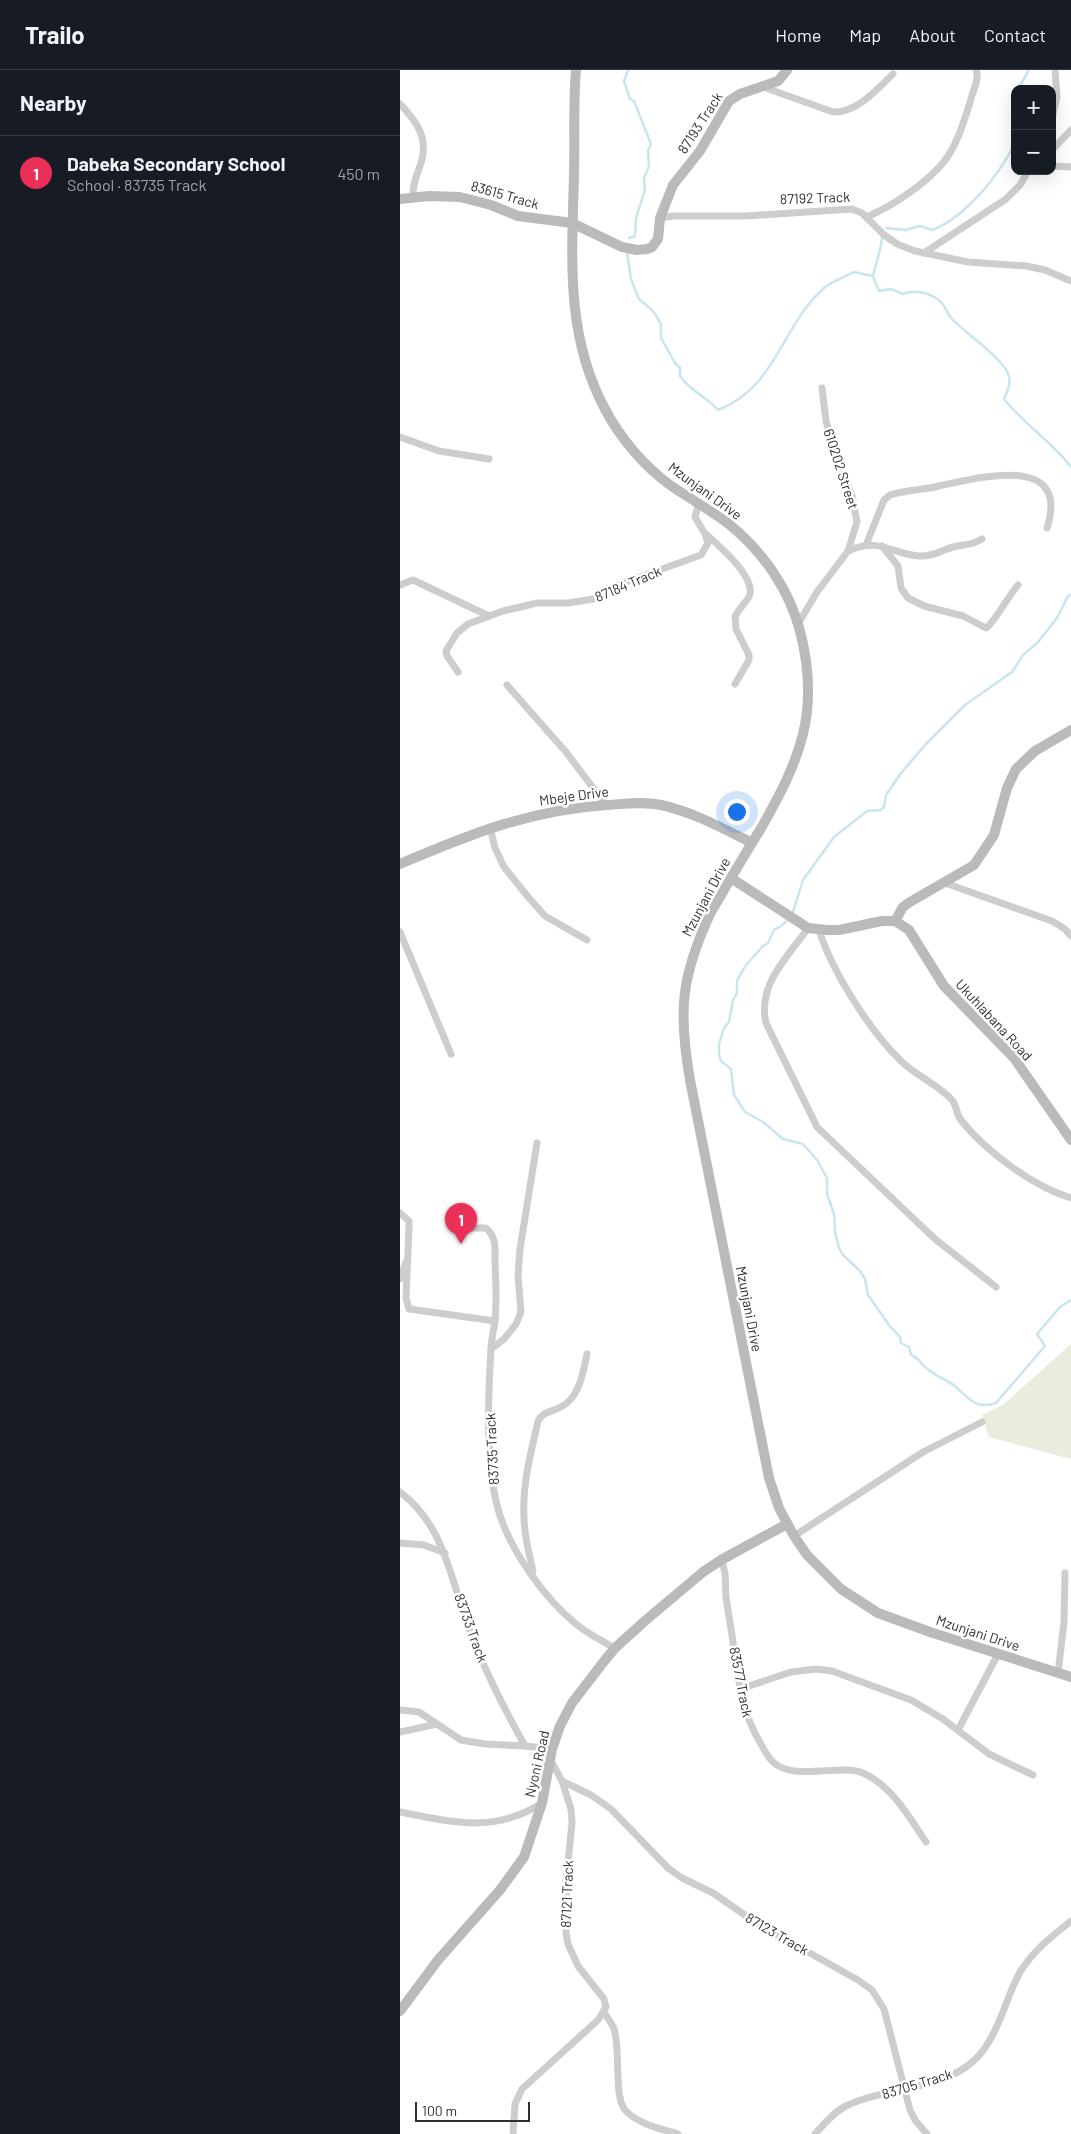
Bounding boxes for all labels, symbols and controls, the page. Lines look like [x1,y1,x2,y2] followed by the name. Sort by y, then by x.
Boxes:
[25,20,85,49] text: Trailo
[775,24,821,46] text: Home
[849,24,881,46] text: Map
[909,24,956,46] text: About
[984,24,1046,46] text: Contact
[1011,85,1056,175] map controls
[1011,85,1056,130] button: +
[673,89,726,157] street label: 87193 Track
[20,90,86,115] text: Nearby
[1011,130,1056,175] button: −
[67,152,285,175] text: Dabeka Secondary School
[33,164,39,183] text: 1
[337,164,380,183] text: 450 m
[67,175,206,194] text: School · 83735 Track
[469,177,541,212] street label: 83615 Track
[780,188,850,207] street label: 87192 Track
[820,426,862,511] street label: 610202 Street
[665,458,745,523] street label: Mzunjani Drive
[592,562,664,605] street label: 87184 Track
[538,782,610,809] street label: Mbeje Drive
[724,799,750,825] your location
[678,854,733,939] street label: Mzunjani Drive
[952,976,1036,1064] street label: Ukuhlabana Road
[445,1203,477,1244] pin: 1
[733,1265,766,1353] street label: Mzunjani Drive
[481,1413,502,1485] street label: 83735 Track
[451,1591,492,1665] street label: 83733 Track
[934,1611,1022,1654] street label: Mzunjani Drive
[726,1645,757,1719] street label: 83577 Track
[521,1729,552,1799] street label: Nyoni Road
[557,1860,576,1928] street label: 87121 Track
[743,1909,812,1958] street label: 87123 Track
[880,2065,954,2102] street label: 83705 Track
[415,2099,530,2122] scale bar
[422,2102,457,2119] text: 100 m

